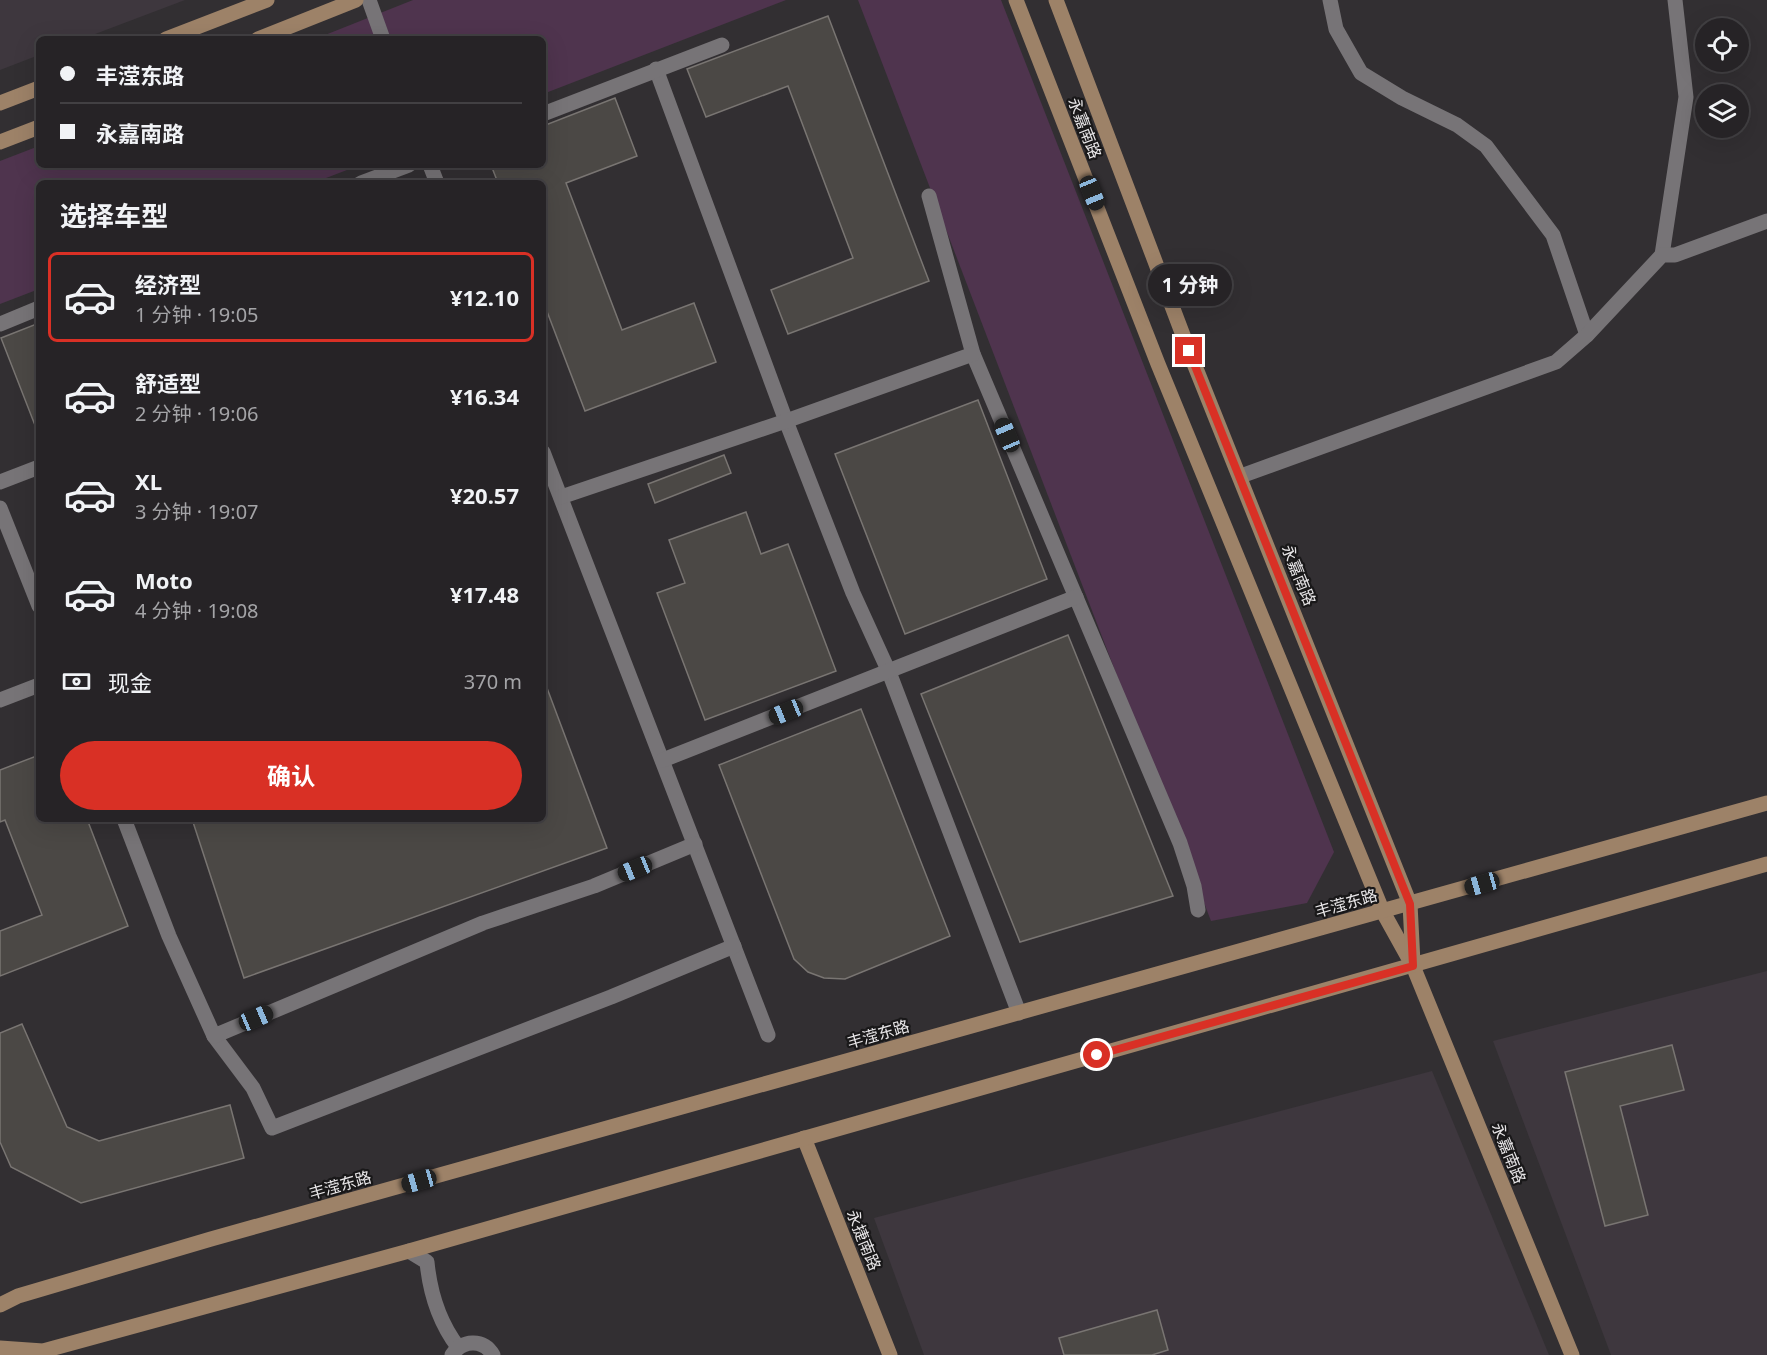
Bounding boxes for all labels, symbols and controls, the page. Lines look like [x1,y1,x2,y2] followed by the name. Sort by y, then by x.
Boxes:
[1695,18,1749,138] map controls
[1695,18,1749,72] button: locate
[96,60,184,90] text: 丰滢东路
[1695,84,1749,138] button: layers
[1063,94,1107,162] street label: 永嘉南路
[96,118,184,148] text: 永嘉南路
[1077,173,1107,213] car
[60,197,168,234] text: 选择车型
[1147,264,1231,306] callout: 1 分钟
[135,269,201,299] text: 经济型
[63,270,117,324] icon: car
[1162,271,1218,298] text: 1 分钟
[450,282,519,312] text: ¥12.10
[135,301,259,328] text: 1 分钟 · 19:05
[1175,337,1202,364] route end
[135,368,201,398] text: 舒适型
[63,369,117,423] icon: car
[450,381,519,411] text: ¥16.34
[135,400,259,427] text: 2 分钟 · 19:06
[992,415,1022,455] car
[135,466,162,496] text: XL
[63,468,117,522] icon: car
[450,480,519,510] text: ¥20.57
[135,498,259,525] text: 3 分钟 · 19:07
[1277,541,1321,609] street label: 永嘉南路
[135,565,193,595] text: Moto
[63,567,117,621] icon: car
[450,579,519,609] text: ¥17.48
[135,597,259,624] text: 4 分钟 · 19:08
[60,665,93,698] icon: cash
[108,667,152,697] text: 现金
[464,668,522,695] text: 370 m
[766,697,806,727] car
[60,741,522,810] button: 确认
[615,854,655,884] car
[1462,870,1502,898] car
[1312,884,1380,922] street label: 丰滢东路
[236,1003,276,1033] car
[844,1015,912,1053] street label: 丰滢东路
[1083,1041,1110,1068] route start
[1487,1119,1531,1187] street label: 永嘉南路
[306,1166,374,1204] street label: 丰滢东路
[399,1167,439,1195] car
[842,1206,886,1274] street label: 永捷南路

